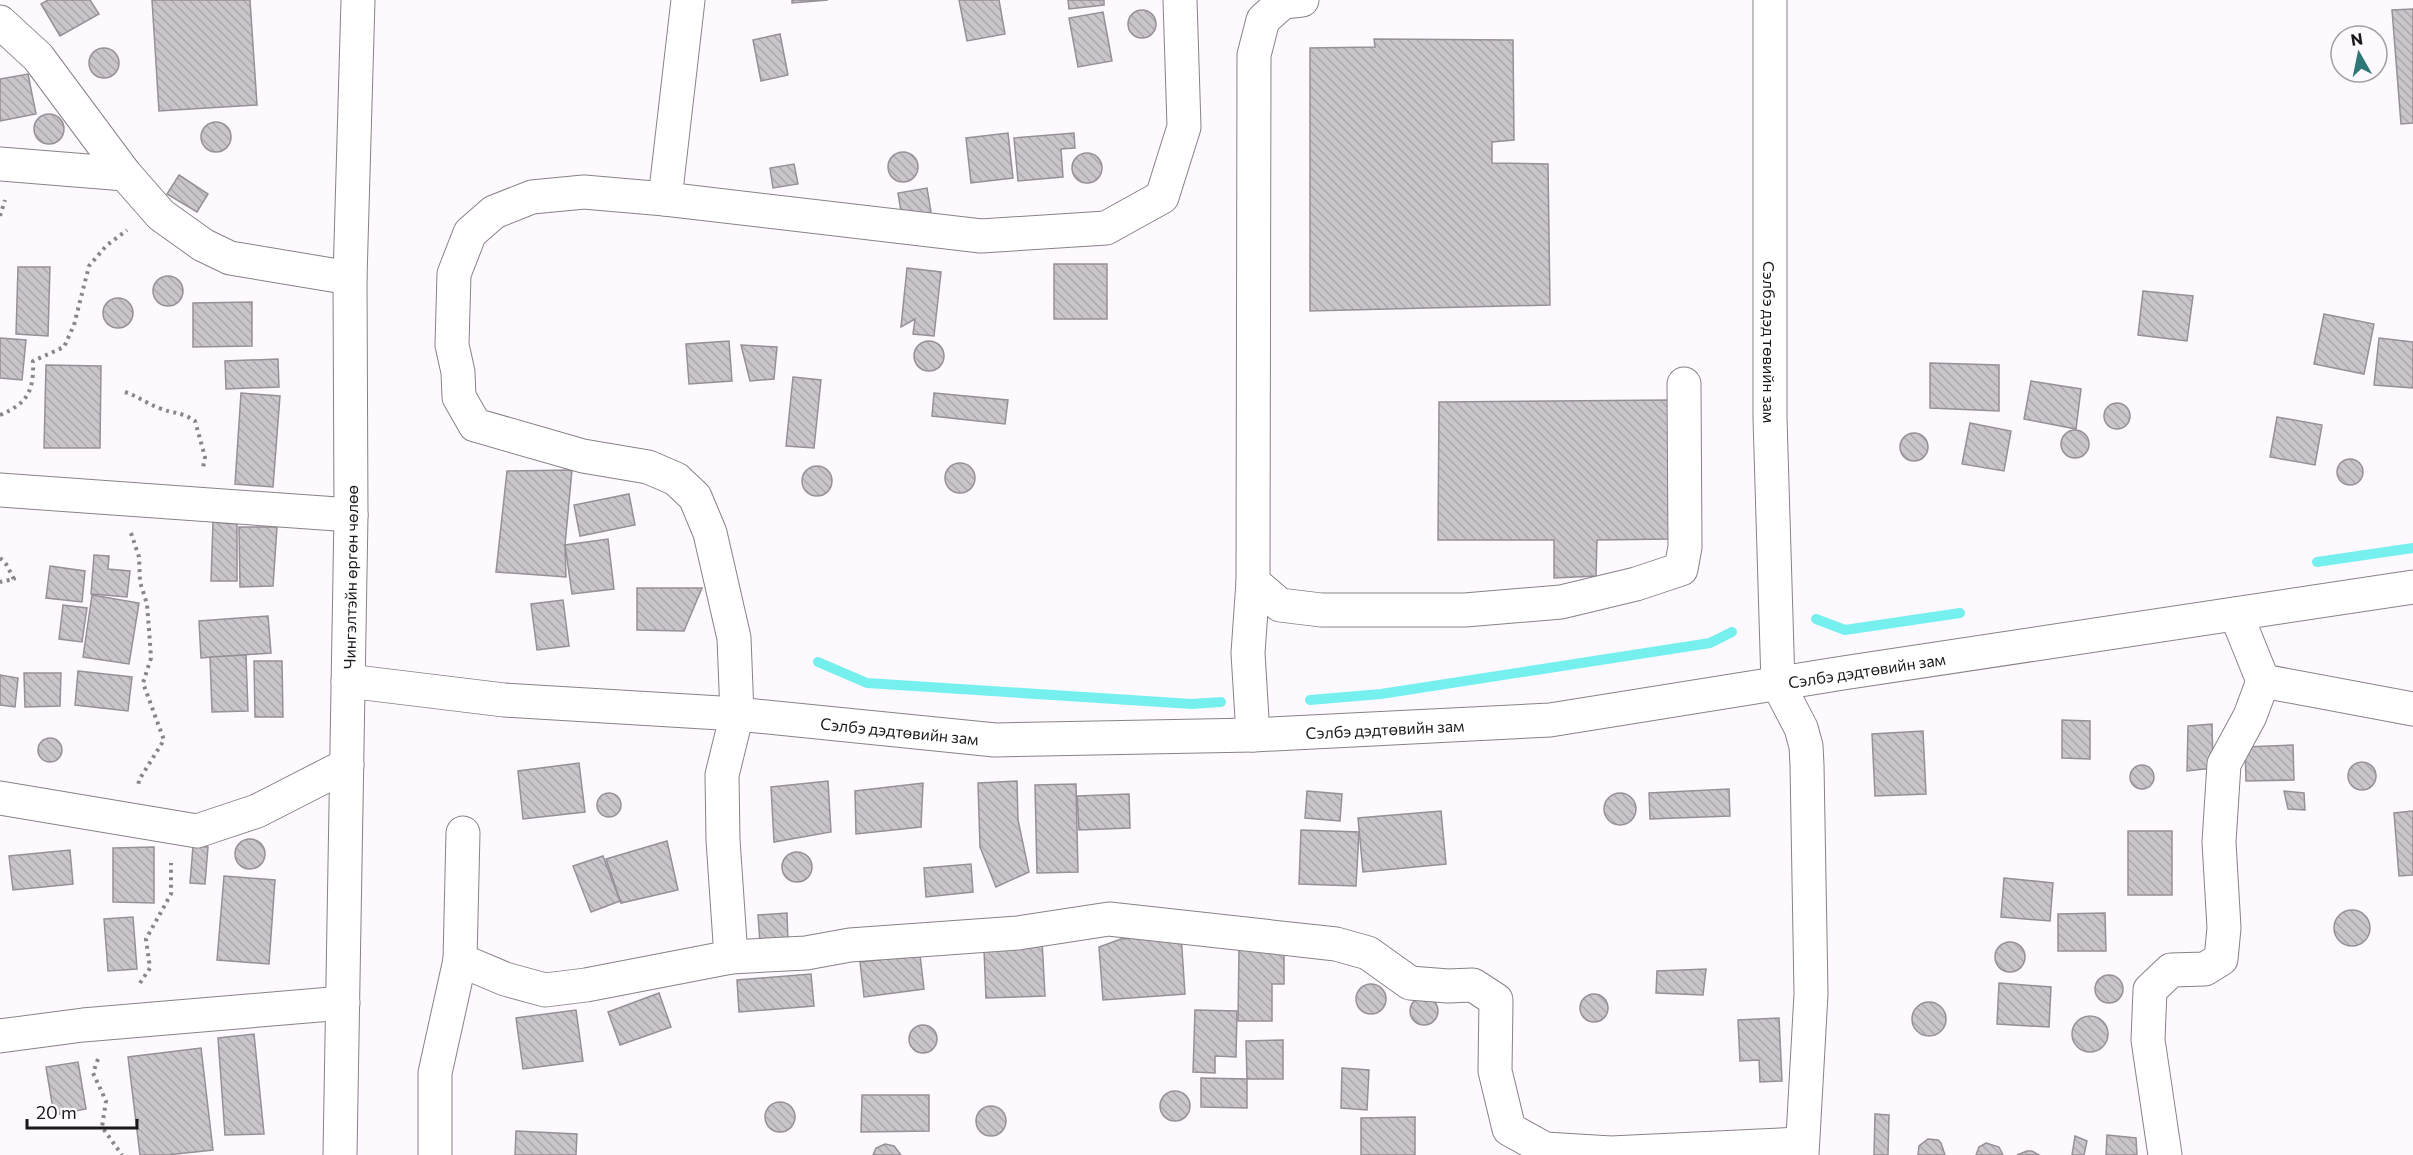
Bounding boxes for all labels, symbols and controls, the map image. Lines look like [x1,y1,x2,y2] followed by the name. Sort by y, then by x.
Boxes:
[2329,24,2389,84] north arrow
[2349,28,2364,49] text: N
[1761,261,1780,423] street label: Сэлбэ дэд төвийн зам
[339,485,361,669] street label: Чингэлтэйн өргөн чөлөө
[1787,648,1947,691] street label: Сэлбэ дэдтөвийн зам
[820,713,980,748] street label: Сэлбэ дэдтөвийн зам
[1305,715,1465,742] street label: Сэлбэ дэдтөвийн зам
[27,1092,136,1130] scale bar
[36,1101,77,1123] text: 20 m

